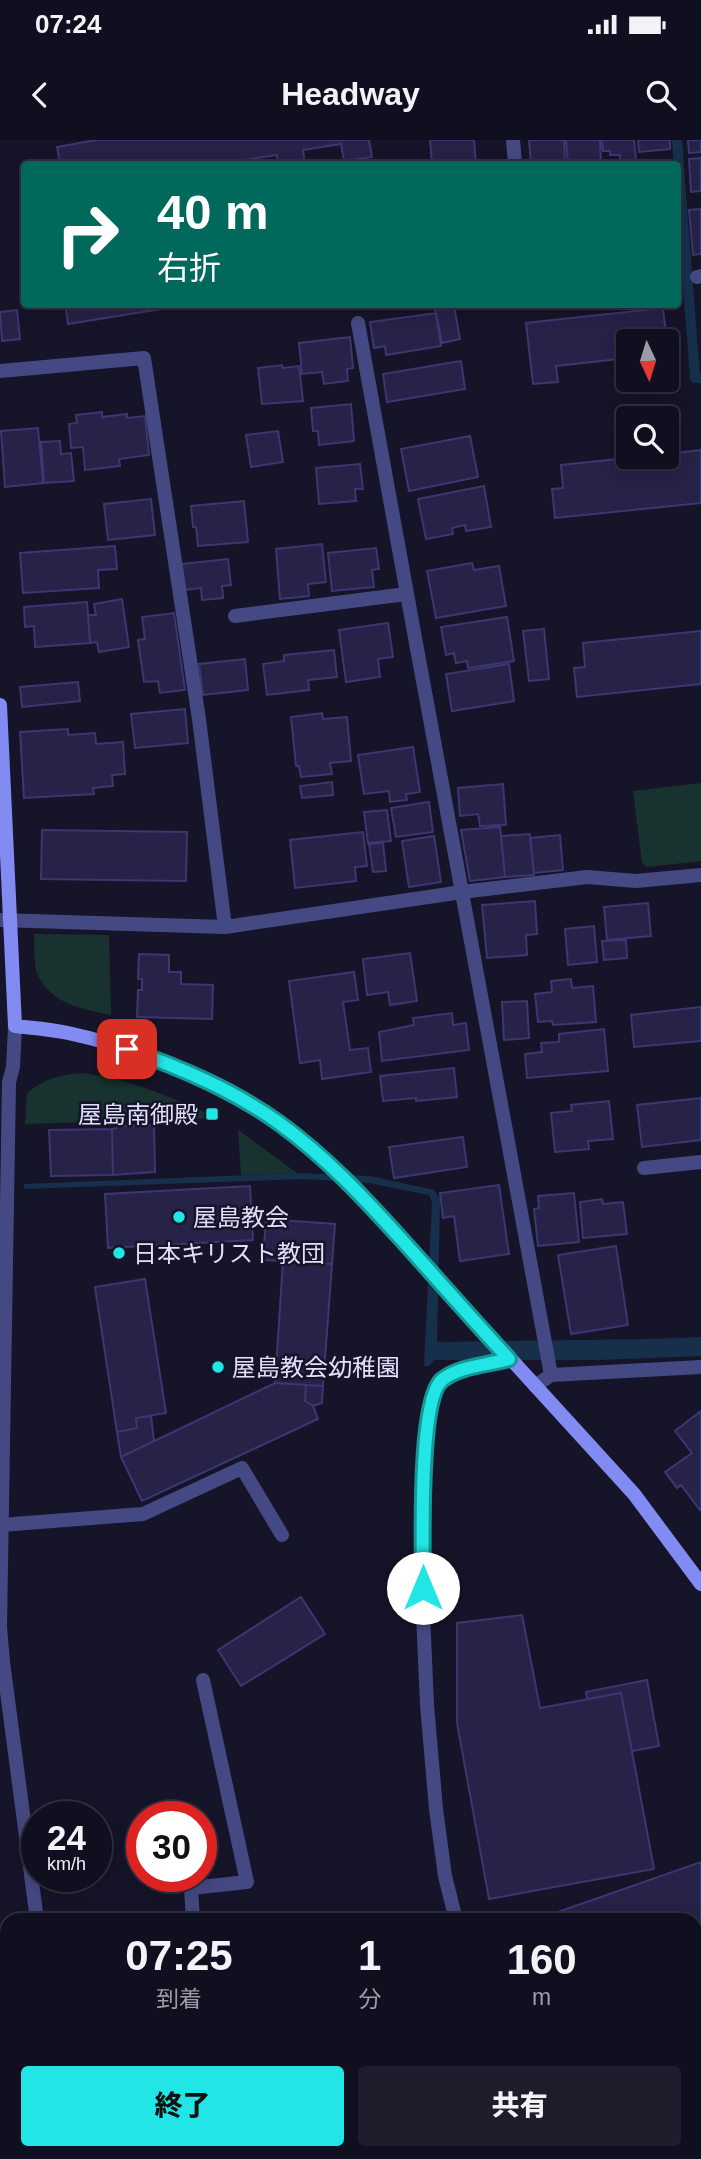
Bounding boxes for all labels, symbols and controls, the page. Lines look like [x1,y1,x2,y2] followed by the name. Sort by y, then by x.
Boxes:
[35,9,102,39] text: 07:24
[21,76,59,114] icon: back
[281,76,420,112] text: Headway
[642,76,680,114] icon: search
[157,185,269,239] text: 40 m
[42,189,133,280] icon: right
[157,250,221,286] text: 右折
[616,329,679,392] north arrow
[616,329,679,469] map controls
[616,406,679,469] button: search
[97,1019,157,1079] pin
[108,1030,146,1068] icon: arrive
[78,1101,198,1128] place label: 屋島南御殿
[204,1106,220,1122] marker: 屋島南御殿
[193,1204,289,1231] place label: 屋島教会
[171,1209,187,1225] marker: 屋島教会
[133,1240,325,1267] place label: 日本キリスト教団
[111,1245,127,1261] marker: 日本キリスト教団
[232,1354,400,1381] place label: 屋島教会幼稚園
[210,1359,226,1375] marker: 屋島教会幼稚園
[386,1551,460,1625] position arrow
[126,1801,217,1892] speed limit sign: 30
[47,1818,86,1857] text: 24
[47,1854,86,1874] text: km/h
[125,1932,233,1979] text: 07:25
[358,1932,381,1979] text: 1
[507,1936,577,1983] text: 160
[532,1984,551,2010] text: m
[156,1986,202,2012] text: 到着
[358,1986,381,2012] text: 分
[21,2066,344,2146] button: 終了
[358,2066,681,2146] button: 共有

